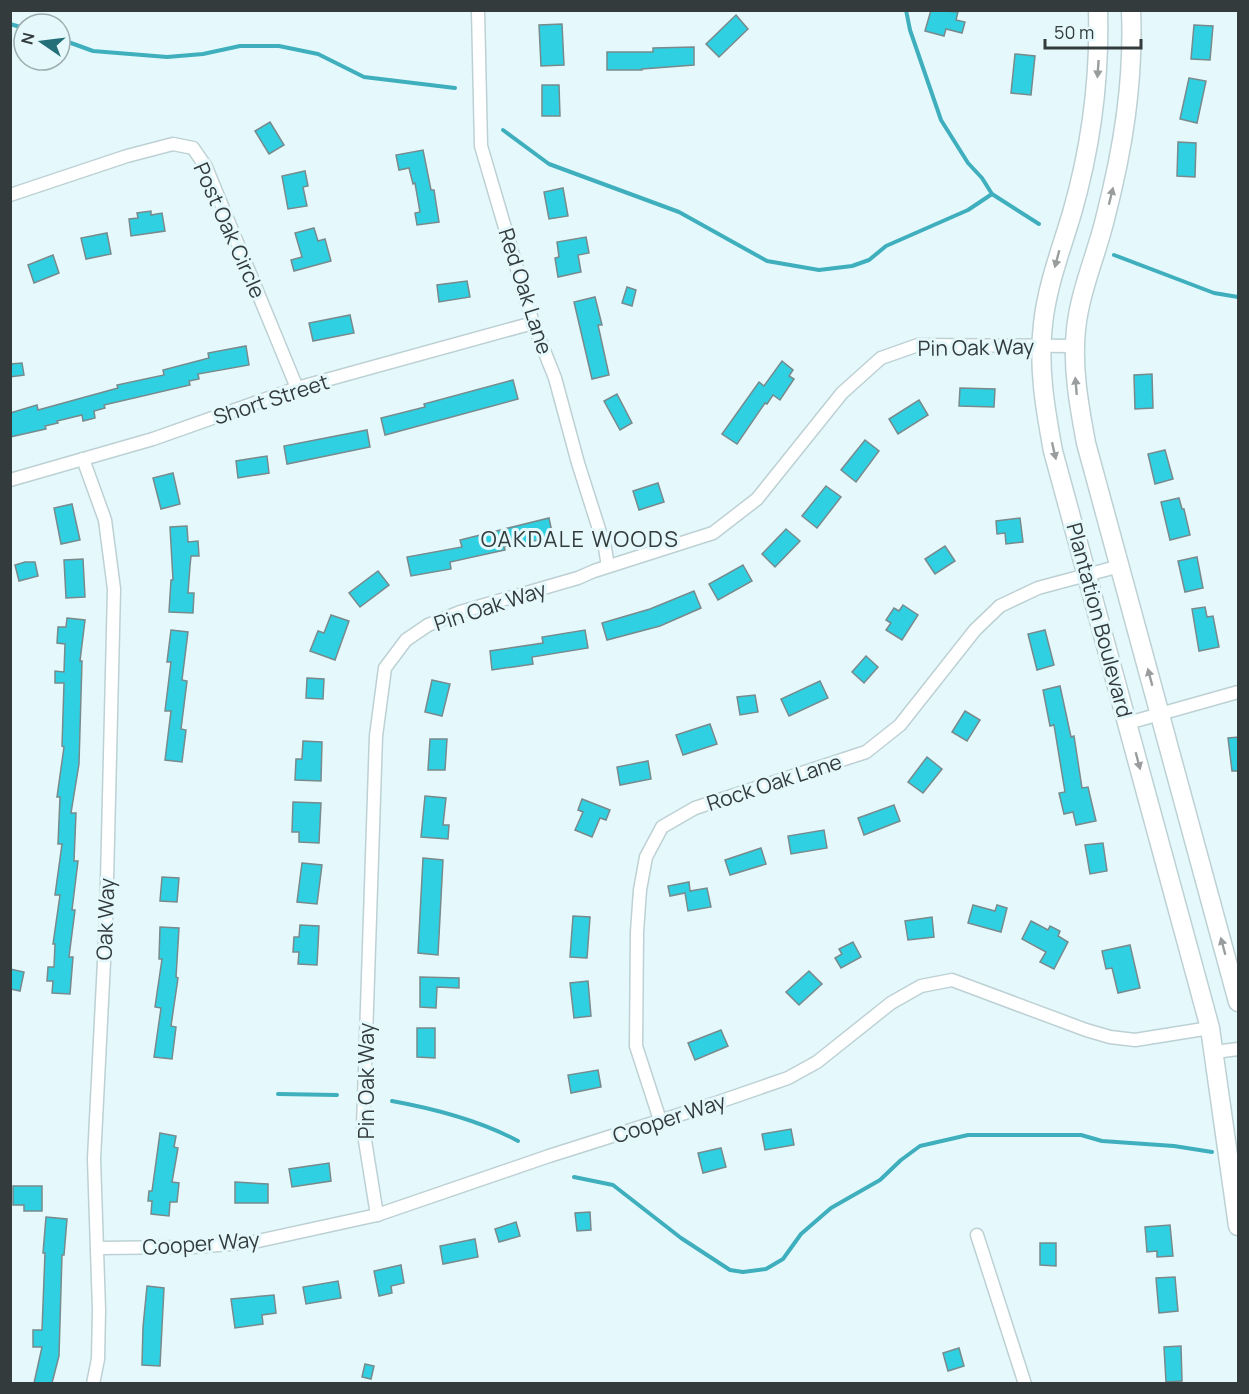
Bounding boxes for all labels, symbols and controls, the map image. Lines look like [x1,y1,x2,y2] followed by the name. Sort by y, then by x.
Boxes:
[12,12,72,72] north arrow
[1045,12,1141,50] scale bar
[1054,20,1094,44] text: 50 m
[15,30,40,47] text: N
[1093,59,1102,78] one-way arrow
[188,158,272,302] street label: Post Oak Circle
[1106,187,1116,205] one-way arrow
[492,225,560,357] street label: Red Oak Lane
[1052,250,1062,268] one-way arrow
[917,332,1035,362] street label: Pin Oak Way
[210,367,332,431] street label: Short Street
[1071,377,1081,396] one-way arrow
[1049,442,1059,460] one-way arrow
[1061,520,1139,720] street label: Plantation Boulevard
[481,524,679,554] district label: OAKDALE WOODS
[430,575,550,637] street label: Pin Oak Way
[1145,668,1155,686] one-way arrow
[703,747,845,817] street label: Rock Oak Lane
[1134,752,1144,770] one-way arrow
[90,877,120,961] street label: Oak Way
[1218,937,1227,955] one-way arrow
[352,1023,380,1139] street label: Pin Oak Way
[609,1087,729,1149] street label: Cooper Way
[142,1225,260,1261] street label: Cooper Way

